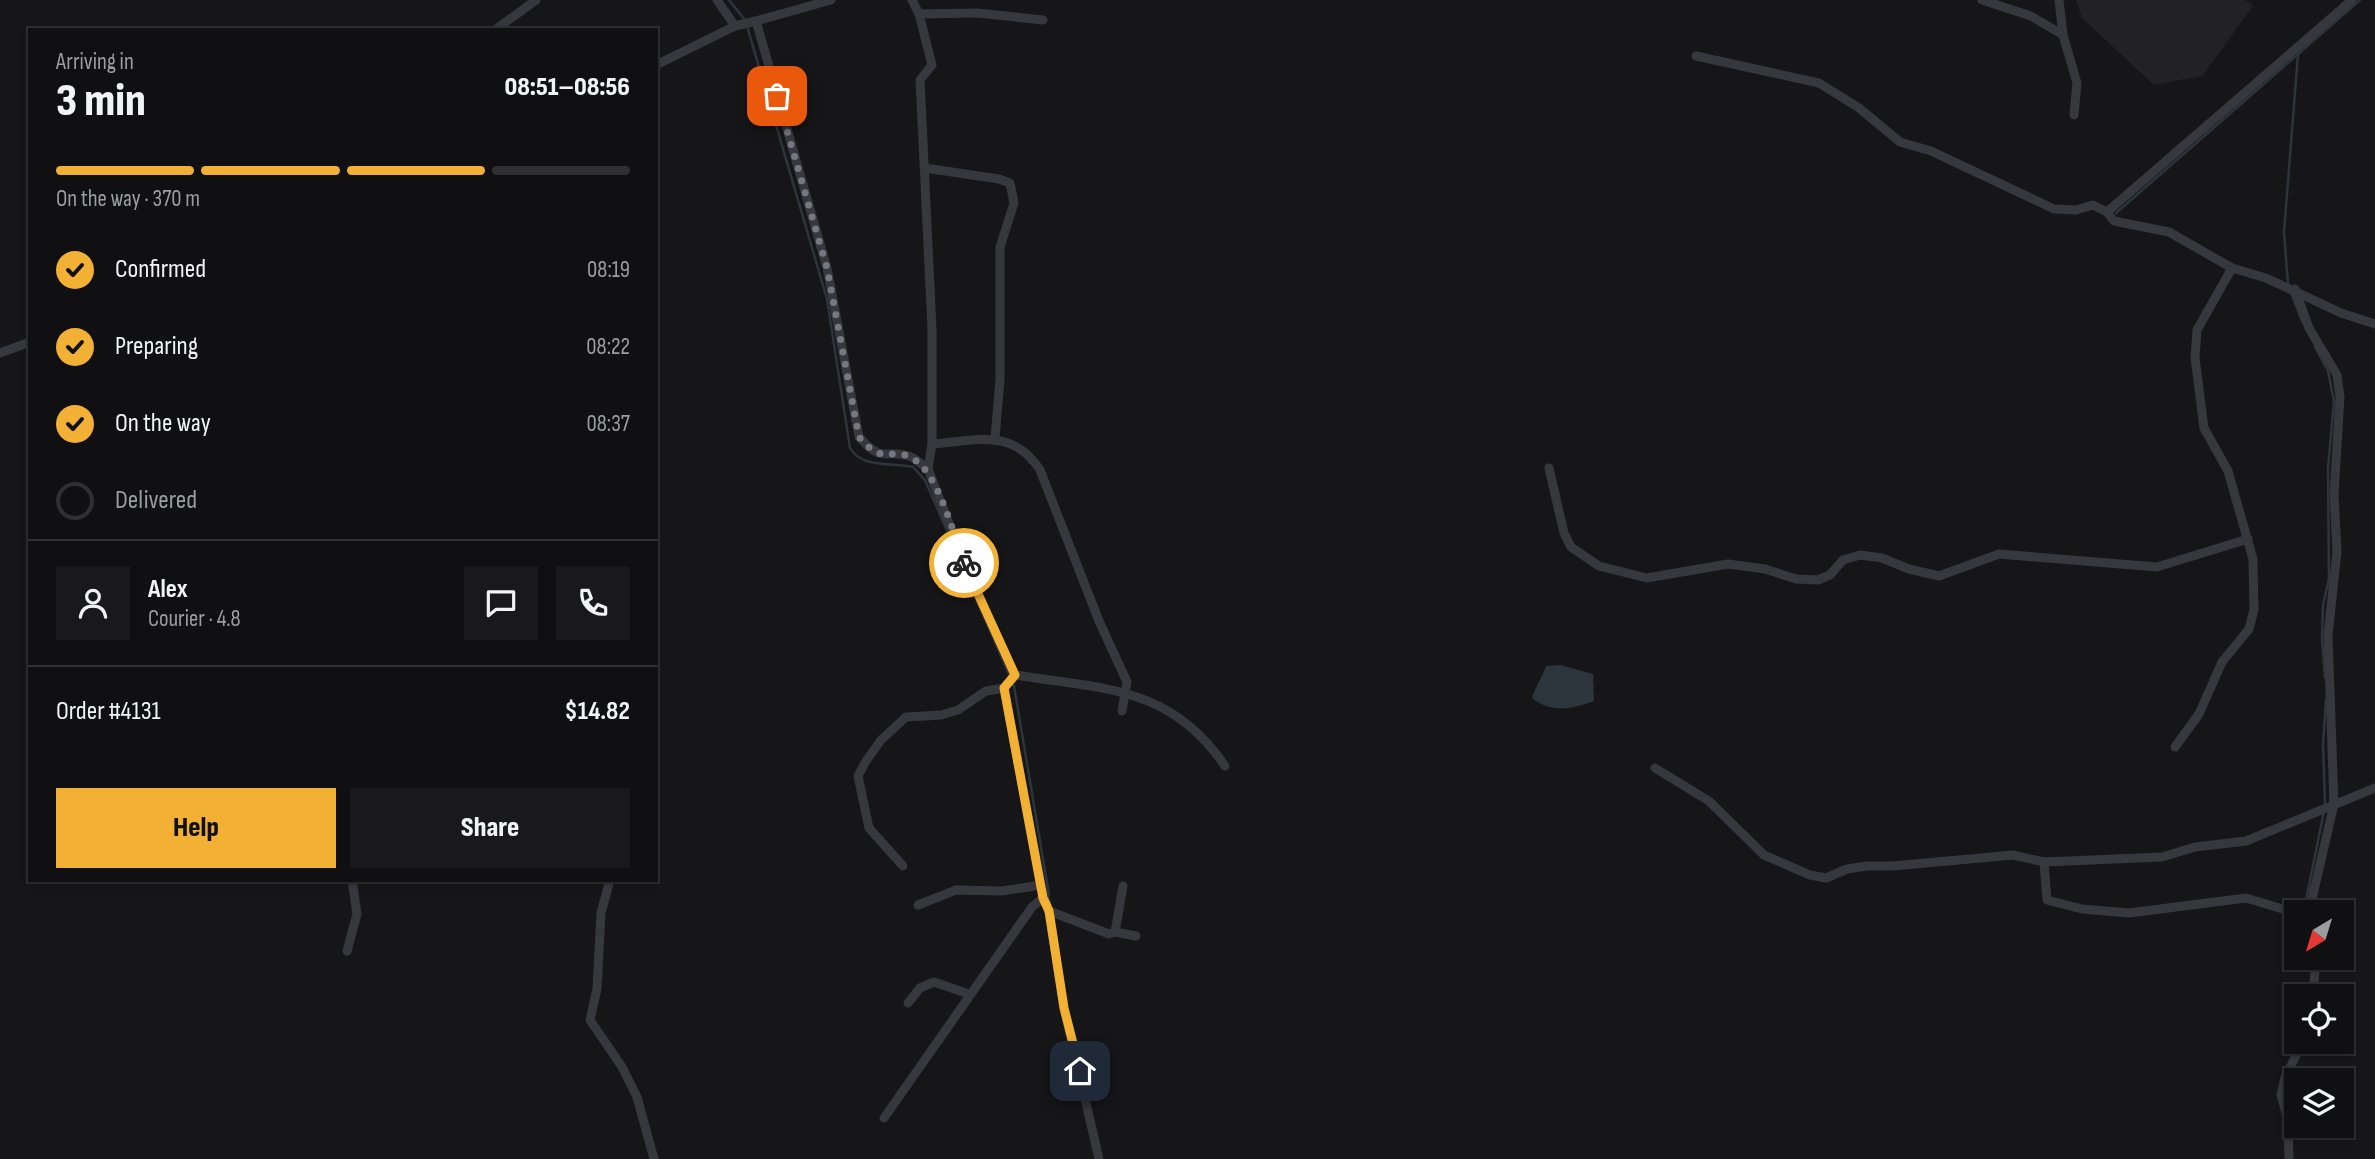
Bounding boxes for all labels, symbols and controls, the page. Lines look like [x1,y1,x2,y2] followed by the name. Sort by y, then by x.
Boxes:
[56,48,134,76] text: Arriving in
[747,66,807,126] pin
[504,72,630,103] text: 08:51–08:56
[56,74,146,129] text: 3 min
[758,77,796,115] icon: bag
[56,185,200,213] text: On the way · 370 m
[56,251,94,289] icon: check
[115,254,206,285] text: Confirmed
[587,256,630,284] text: 08:19
[56,328,94,366] icon: check
[115,331,198,362] text: Preparing
[586,333,630,361] text: 08:22
[56,405,94,443] icon: check
[115,408,211,439] text: On the way
[586,410,630,438] text: 08:37
[115,485,197,516] text: Delivered
[929,528,999,598] courier
[945,544,983,582] icon: bike
[56,566,130,640] button: person
[464,566,538,640] button: chat
[556,566,630,640] button: phone
[148,574,188,605] text: Alex
[148,605,241,633] text: Courier · 4.8
[56,696,161,727] text: Order #4131
[564,696,630,727] text: $14.82
[56,788,336,868] button: Help
[350,788,630,868] button: Share
[2284,900,2354,970] north arrow
[2284,900,2354,1138] map controls
[2284,984,2354,1054] button: locate
[1050,1041,1110,1101] pin
[1061,1052,1099,1090] icon: home
[2284,1068,2354,1138] button: layers

